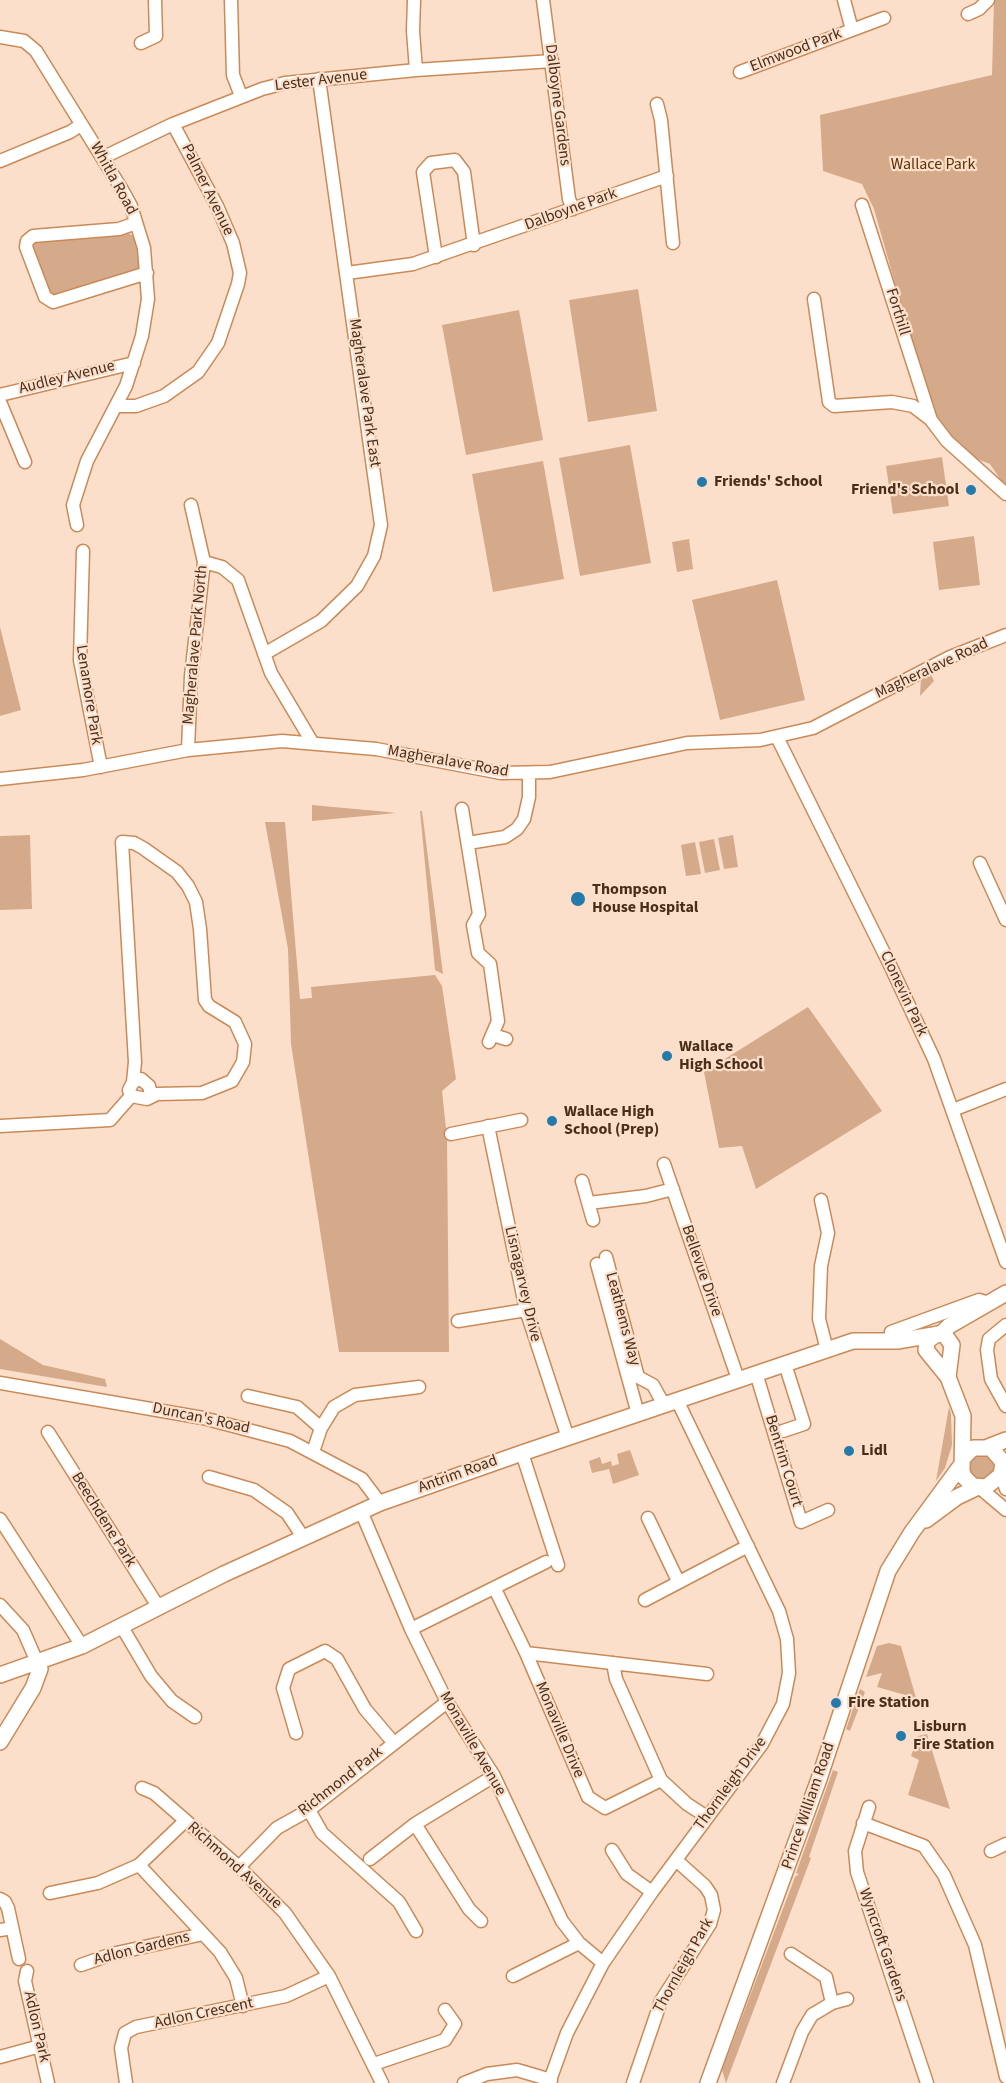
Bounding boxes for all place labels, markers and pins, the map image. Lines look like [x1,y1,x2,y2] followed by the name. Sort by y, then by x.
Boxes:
[714,472,822,492] place label: Friends' School
[695,475,709,489] marker: Friends' School
[851,480,959,500] place label: Friend's School
[964,483,978,497] marker: Friend's School
[592,880,698,918] place label: Thompson House Hospital
[569,890,587,908] marker: Thompson House Hospital
[679,1037,763,1075] place label: Wallace High School
[660,1049,674,1063] marker: Wallace High School
[564,1102,659,1140] place label: Wallace High School (Prep)
[545,1114,559,1128] marker: Wallace High School (Prep)
[861,1441,887,1461] place label: Lidl
[842,1444,856,1458] marker: Lidl
[848,1693,929,1713] place label: Fire Station
[829,1696,843,1710] marker: Fire Station
[913,1717,994,1755] place label: Lisburn Fire Station
[894,1729,908,1743] marker: Lisburn Fire Station

